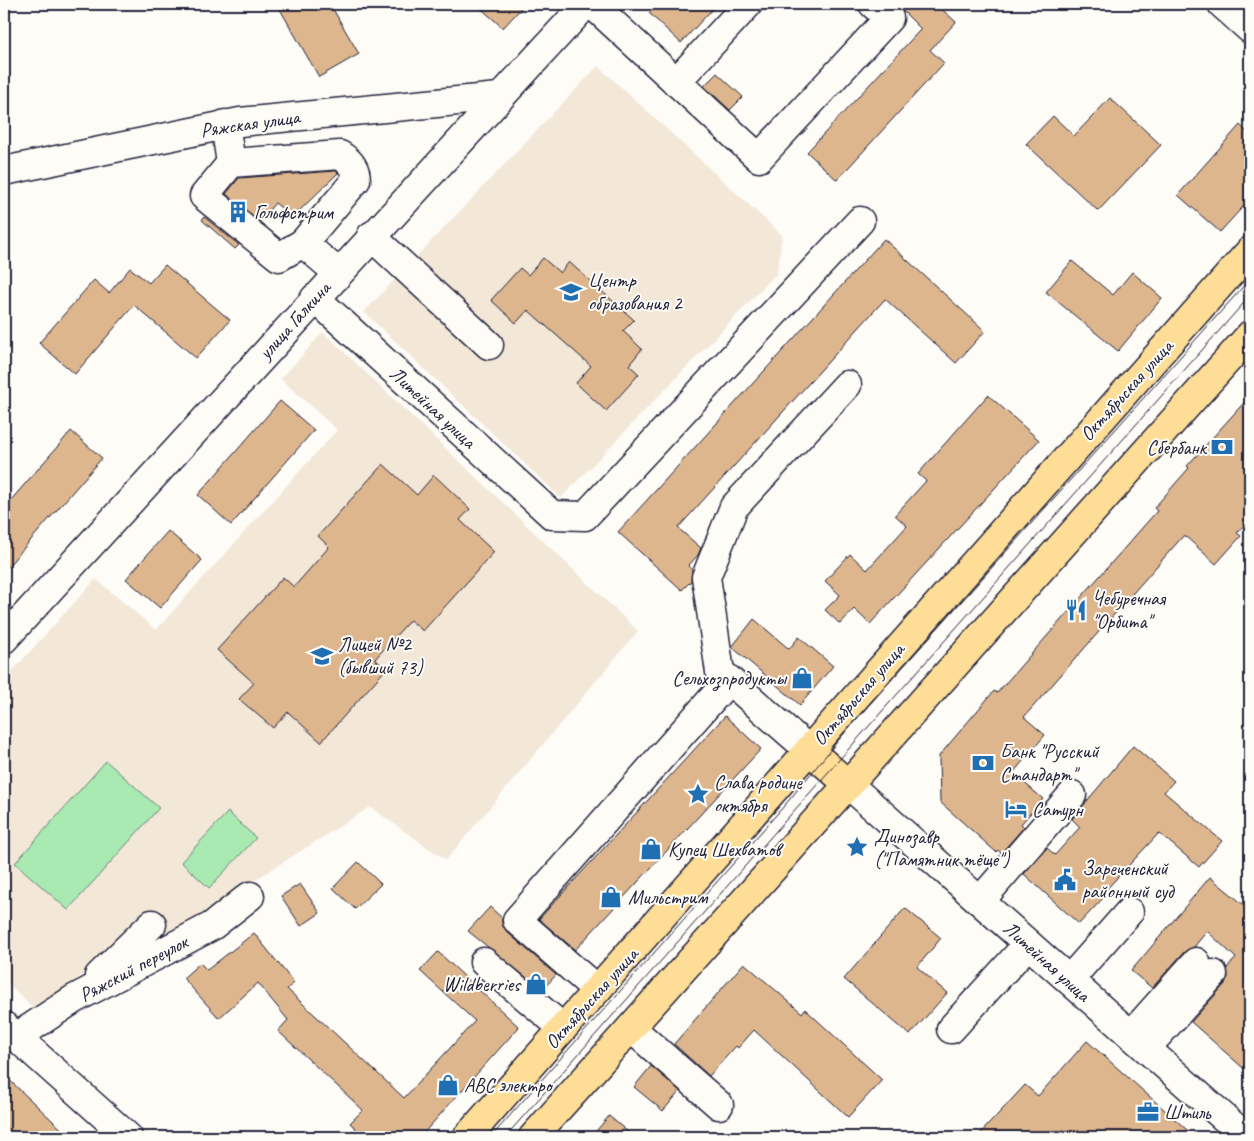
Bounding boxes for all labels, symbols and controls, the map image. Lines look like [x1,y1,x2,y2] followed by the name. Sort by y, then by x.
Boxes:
[199,104,303,143] street label: Ряжская улица
[225,199,251,225] building icon: Гольфстрим
[254,200,335,225] place label: Гольфстрим
[588,268,684,316] place label: Центр образования 2
[252,275,337,365] street label: улица Галкина
[558,279,584,305] school or university icon: Центр образования 2
[1074,333,1180,446] street label: Октябрьская улица
[384,361,482,455] street label: Литейная улица
[1209,434,1235,460] bank icon: Сбербанк
[1147,435,1208,460] place label: Сбербанк
[1092,586,1167,634] place label: Чебуречная "Орбита"
[1063,597,1089,623] restaurant icon: Чебуречная "Орбита"
[338,632,424,680] place label: Лицей №2 (бывший 73)
[807,637,911,751] street label: Октябрьская улица
[309,643,335,669] school or university icon: Лицей №2 (бывший 73)
[789,665,815,691] shop icon: Сельхозпродукты
[672,666,787,692] place label: Сельхозпродукты
[1000,739,1101,787] place label: Банк "Русский Стандарт"
[970,750,996,776] bank icon: Банк "Русский Стандарт"
[714,770,803,818] place label: Слава родине октября
[685,781,711,807] place icon: Слава родине октября
[1003,796,1029,822] hotel icon: Сатурн
[1032,797,1084,822] place label: Сатурн
[874,824,1011,872] place label: Динозавр ("Памятник тёще")
[844,834,870,860] place icon: Динозавр ("Памятник тёще")
[638,836,664,862] shop icon: Купец Шехватов
[668,837,784,862] place label: Купец Шехватов
[1082,856,1175,904] place label: Зареченский районный суд
[1052,867,1078,893] public building icon: Зареченский районный суд
[598,884,624,910] shop icon: Мильстрим
[628,885,709,910] place label: Мильстрим
[998,916,1097,1008] street label: Литейная улица
[75,929,193,1007] street label: Ряжский переулок
[539,941,645,1054] street label: Октябрьская улица
[523,971,549,997] shop icon: Wildberries
[443,972,522,997] place label: Wildberries
[435,1072,461,1098] shop icon: АВС электро
[464,1073,554,1098] place label: АВС электро
[1135,1099,1161,1125] office icon: Штиль
[1164,1100,1212,1125] place label: Штиль

